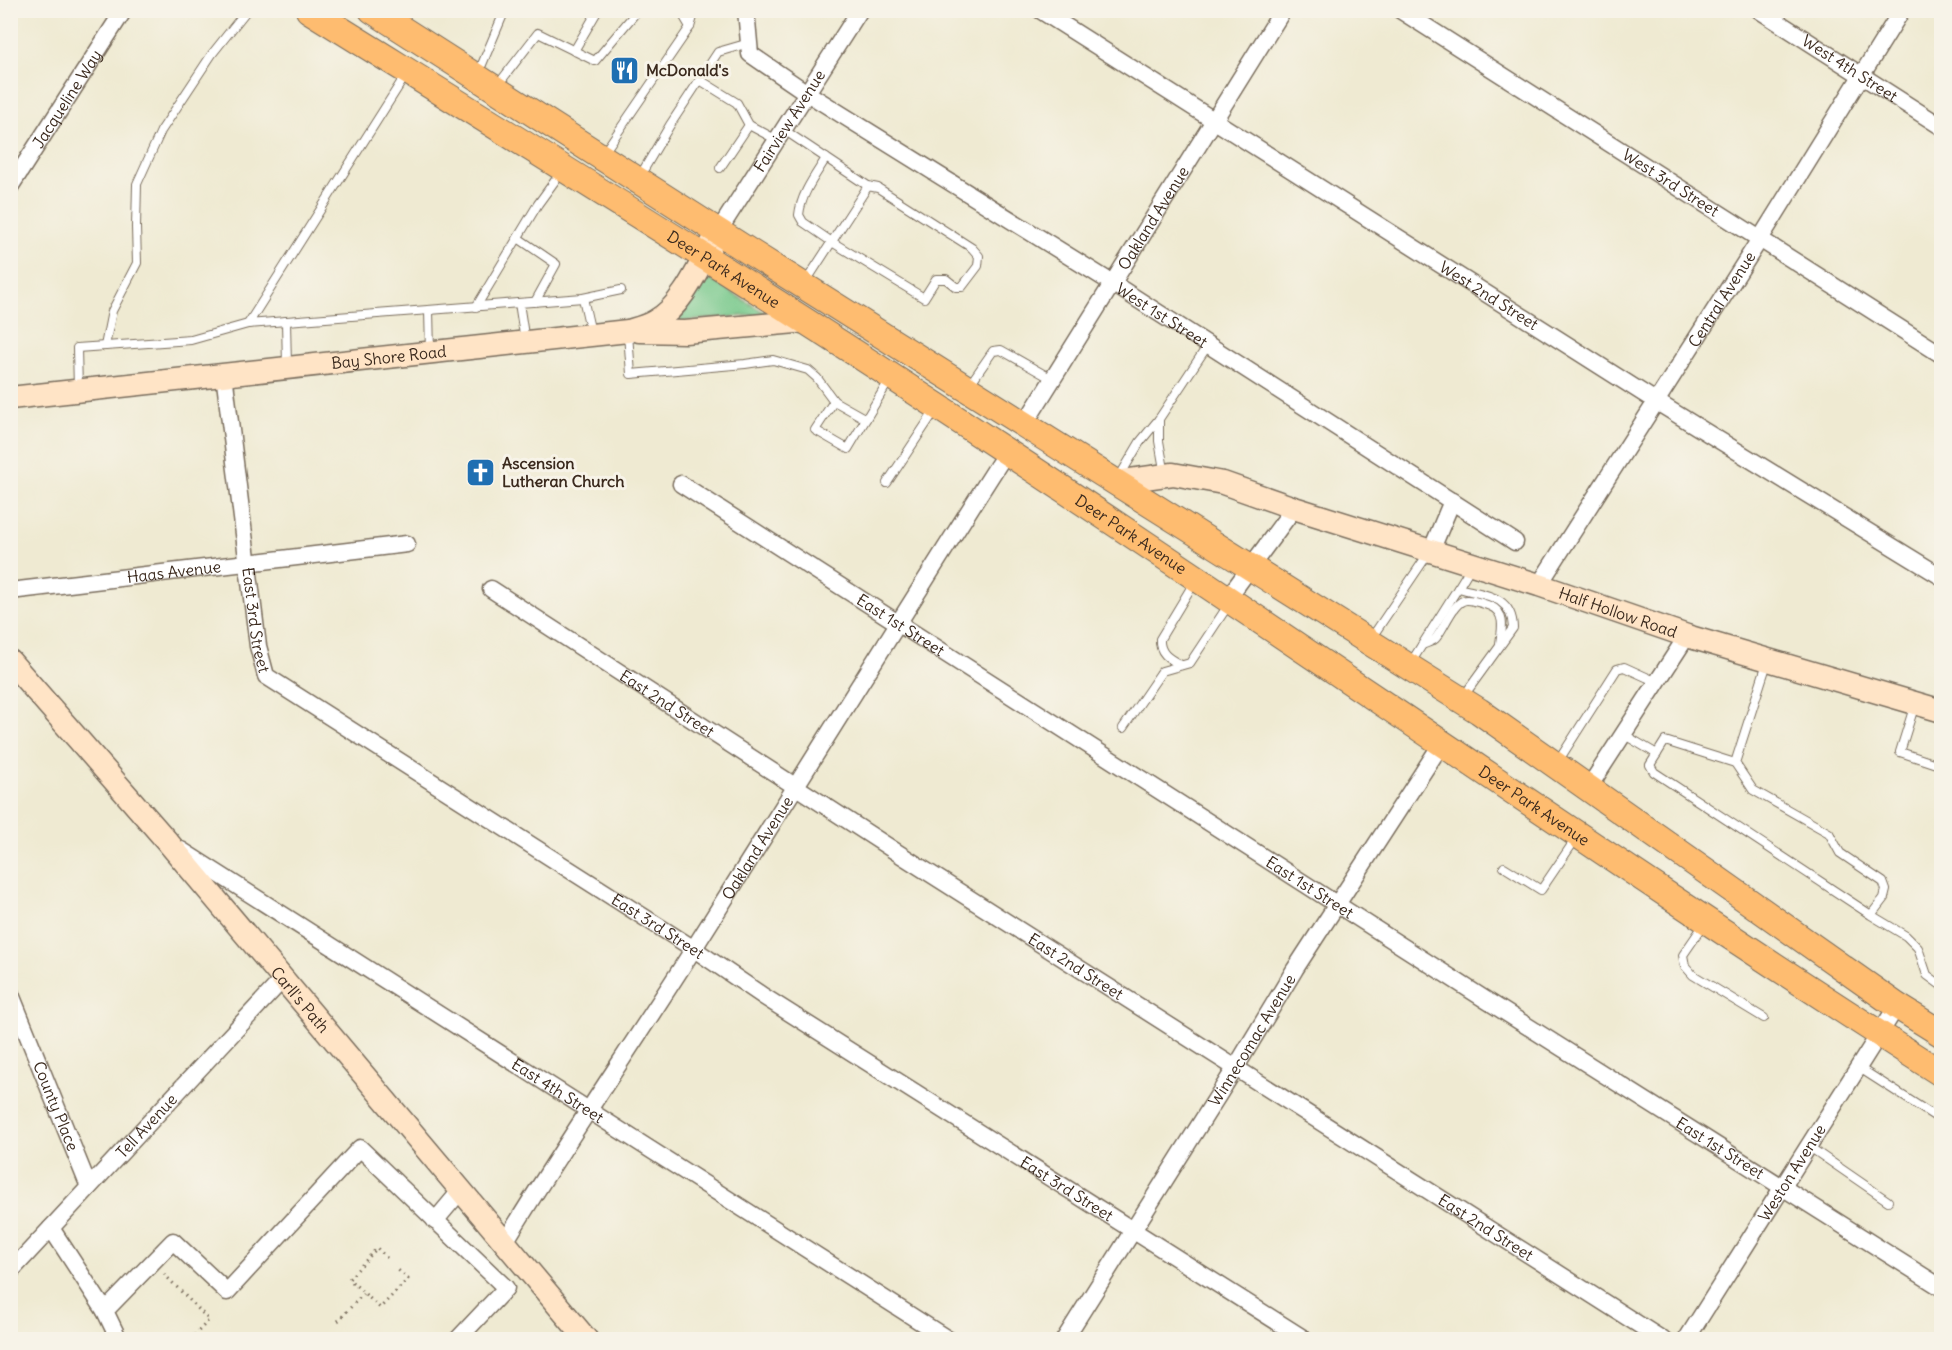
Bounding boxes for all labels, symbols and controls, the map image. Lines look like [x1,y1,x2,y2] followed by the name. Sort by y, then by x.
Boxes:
[1798,30,1902,106] street label: West 4th Street
[28,46,106,152] street label: Jacqueline Way
[609,54,641,86] restaurant icon: McDonald's
[646,60,729,80] place label: McDonald's
[749,66,829,176] street label: Fairview Avenue
[1619,144,1723,221] street label: West 3rd Street
[1113,162,1193,274] street label: Oakland Avenue
[664,226,784,312] street label: Deer Park Avenue
[1683,248,1759,351] street label: Central Avenue
[1436,257,1543,334] street label: West 2nd Street
[1113,278,1212,352] street label: West 1st Street
[330,341,447,373] street label: Bay Shore Road
[502,453,624,491] place label: Ascension Lutheran Church
[465,456,497,488] church icon: Ascension Lutheran Church
[1072,490,1191,578] street label: Deer Park Avenue
[126,556,222,587] street label: Haas Avenue
[238,566,275,675] street label: East 3rd Street
[1556,583,1680,642] street label: Half Hollow Road
[853,589,949,661] street label: East 1st Street
[616,665,719,742] street label: East 2nd Street
[1475,761,1594,850] street label: Deer Park Avenue
[717,792,797,903] street label: Oakland Avenue
[1262,852,1358,923] street label: East 1st Street
[608,889,709,963] street label: East 3rd Street
[1025,929,1128,1004] street label: East 2nd Street
[267,962,334,1037] street label: Carll's Path
[1204,970,1300,1110] street label: Winnecomac Avenue
[508,1054,608,1127] street label: East 4th Street
[29,1058,83,1154] street label: County Place
[112,1089,181,1162] street label: Tell Avenue
[1672,1113,1768,1183] street label: East 1st Street
[1754,1120,1830,1225] street label: Weston Avenue
[1017,1152,1118,1226] street label: East 3rd Street
[1435,1190,1538,1265] street label: East 2nd Street

